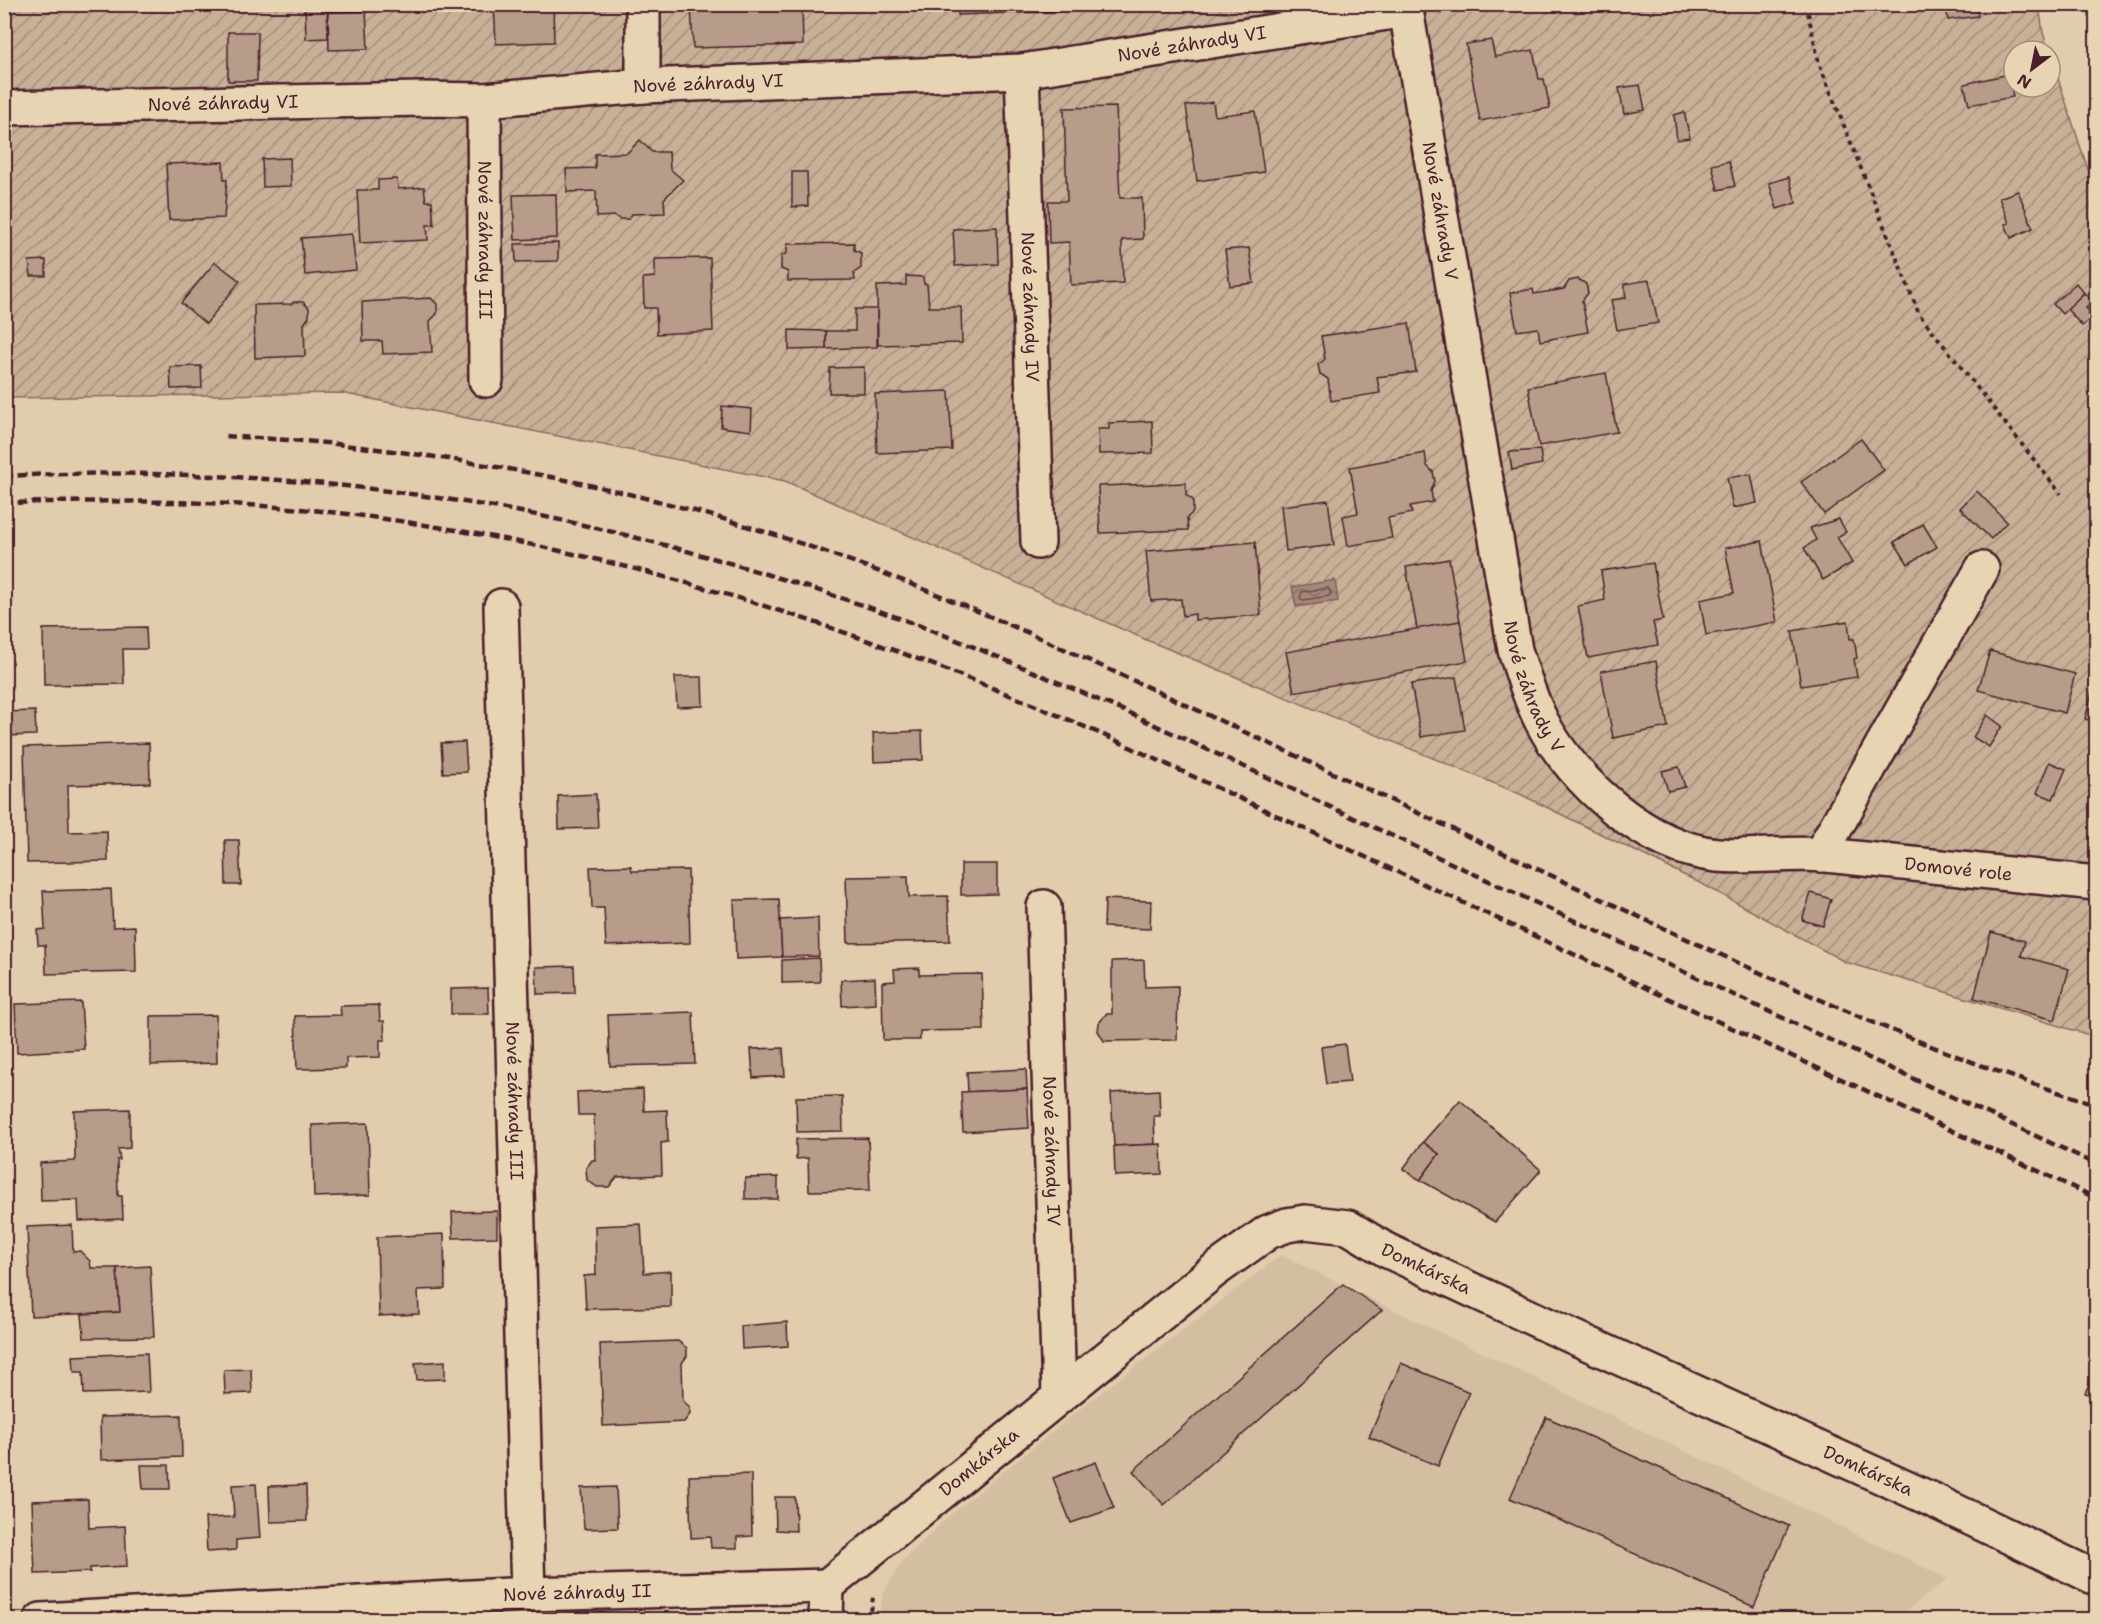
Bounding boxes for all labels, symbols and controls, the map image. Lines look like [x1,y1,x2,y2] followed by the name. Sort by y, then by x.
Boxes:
[1116,20,1268,68] street label: Nové záhrady VI
[2002,39,2062,99] north arrow
[632,68,784,99] street label: Nové záhrady VI
[2013,69,2035,94] text: N
[147,90,299,117] street label: Nové záhrady VI
[1417,140,1464,282] street label: Nové záhrady V
[472,161,498,320] street label: Nové záhrady III
[1015,231,1045,382] street label: Nové záhrady IV
[1498,619,1570,758] street label: Nové záhrady V
[1903,852,2014,887] street label: Domové role
[500,1021,529,1181] street label: Nové záhrady III
[1037,1075,1066,1226] street label: Nové záhrady IV
[1377,1237,1475,1300] street label: Domkárska
[934,1423,1024,1502] street label: Domkárska
[1819,1440,1917,1502] street label: Domkárska
[502,1579,652,1607] street label: Nové záhrady II

